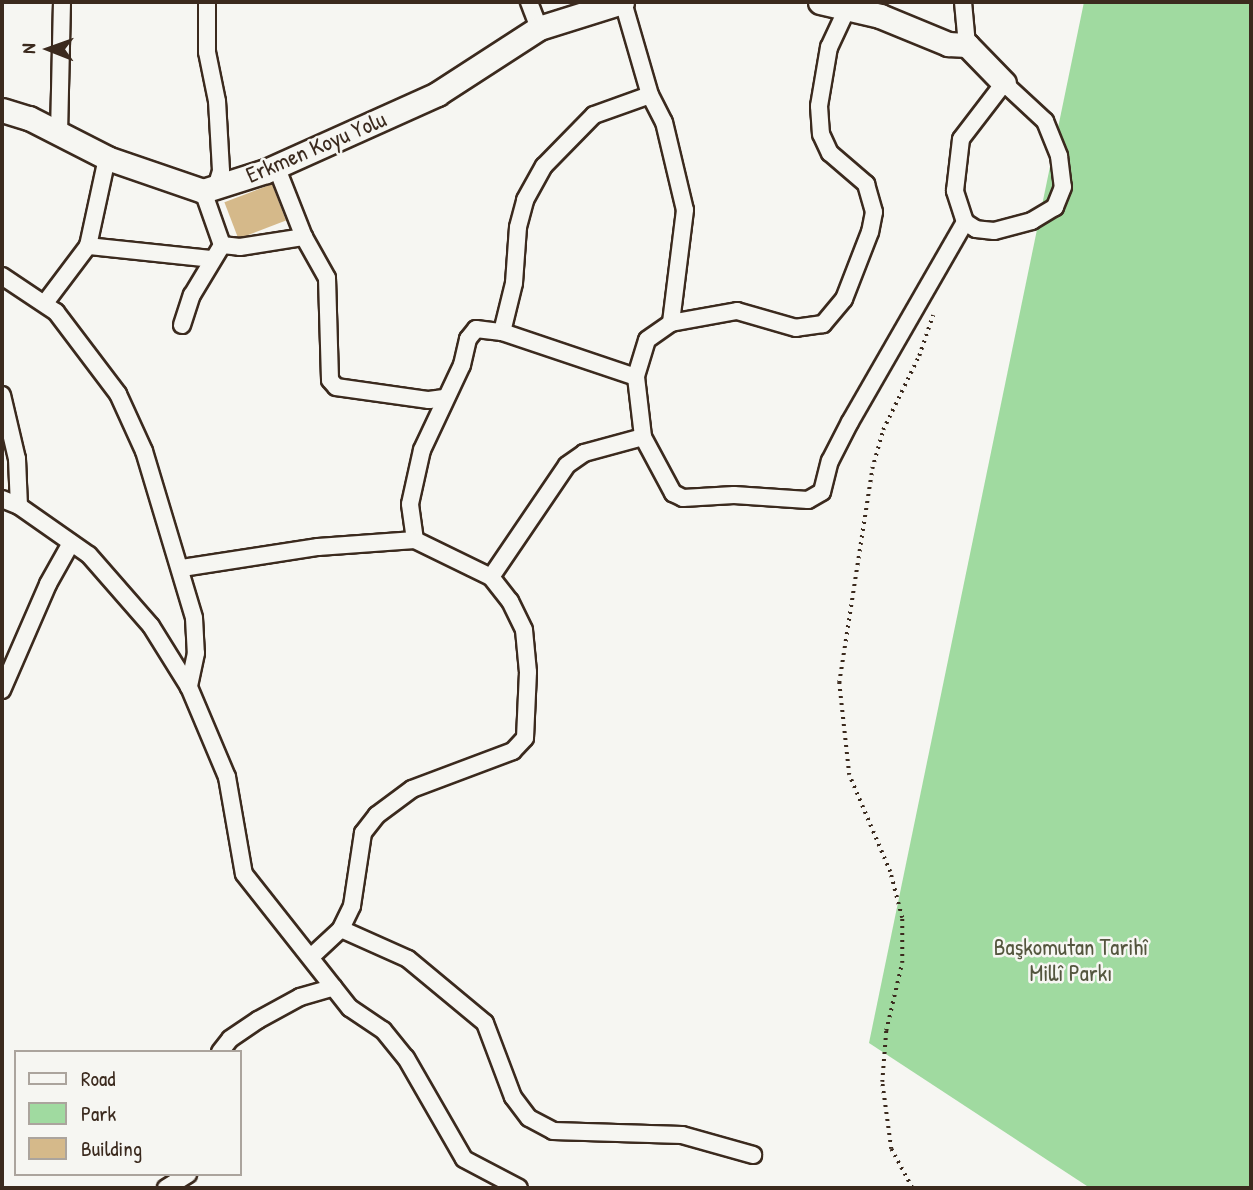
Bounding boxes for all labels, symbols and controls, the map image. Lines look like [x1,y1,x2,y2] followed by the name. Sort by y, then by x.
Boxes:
[14,14,84,84] north arrow
[15,43,41,54] text: N
[242,105,390,189] street label: Erkmen Koyu Yolu
[994,933,1148,987] park label: Başkomutan Tarihî Millî Parkı
[14,1050,242,1176] legend
[81,1064,115,1093] text: Road
[81,1099,116,1128] text: Park
[81,1134,142,1163] text: Building

